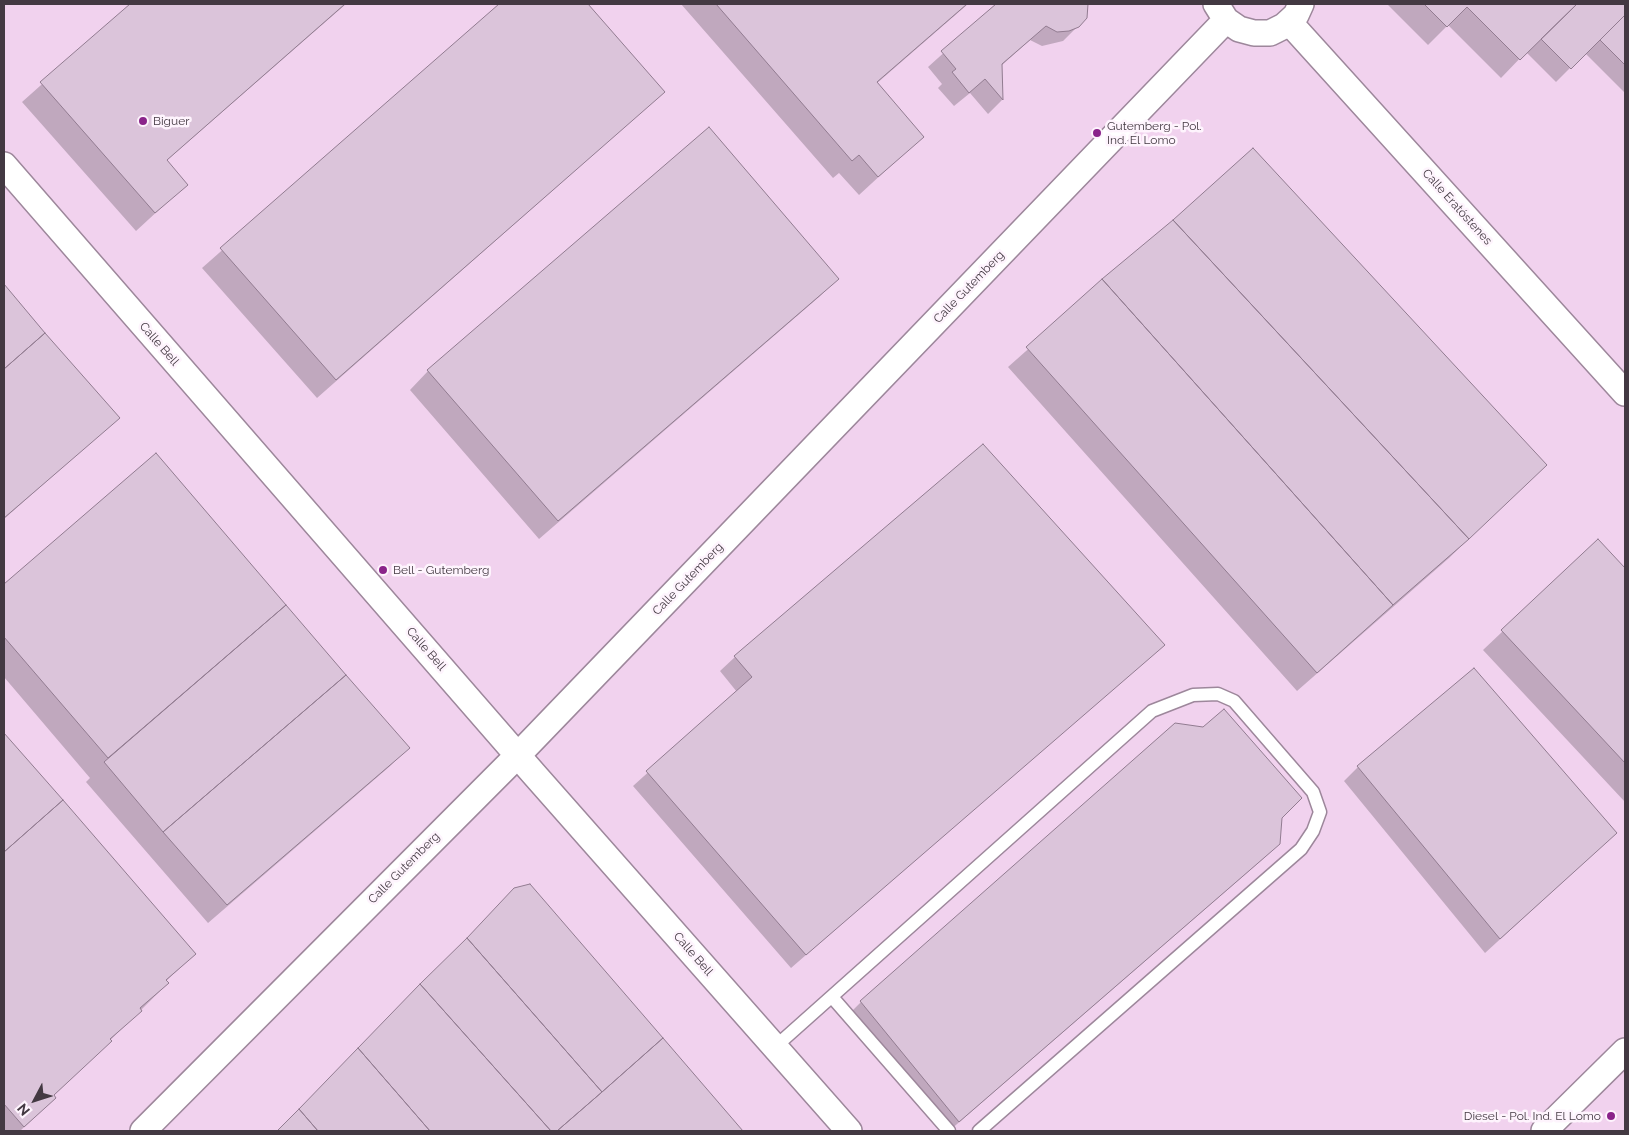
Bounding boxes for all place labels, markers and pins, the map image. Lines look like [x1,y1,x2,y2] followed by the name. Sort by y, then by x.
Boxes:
[153,114,189,128] place label: Biguer
[137,115,149,127] marker: Biguer
[1107,119,1202,147] place label: Gutemberg - Pol. Ind. El Lomo
[1091,127,1103,139] marker: Gutemberg - Pol. Ind. El Lomo
[393,563,489,577] place label: Bell - Gutemberg
[377,564,389,576] marker: Bell - Gutemberg
[1464,1109,1601,1123] place label: Diesel - Pol. Ind. El Lomo
[1605,1110,1617,1122] marker: Diesel - Pol. Ind. El Lomo

